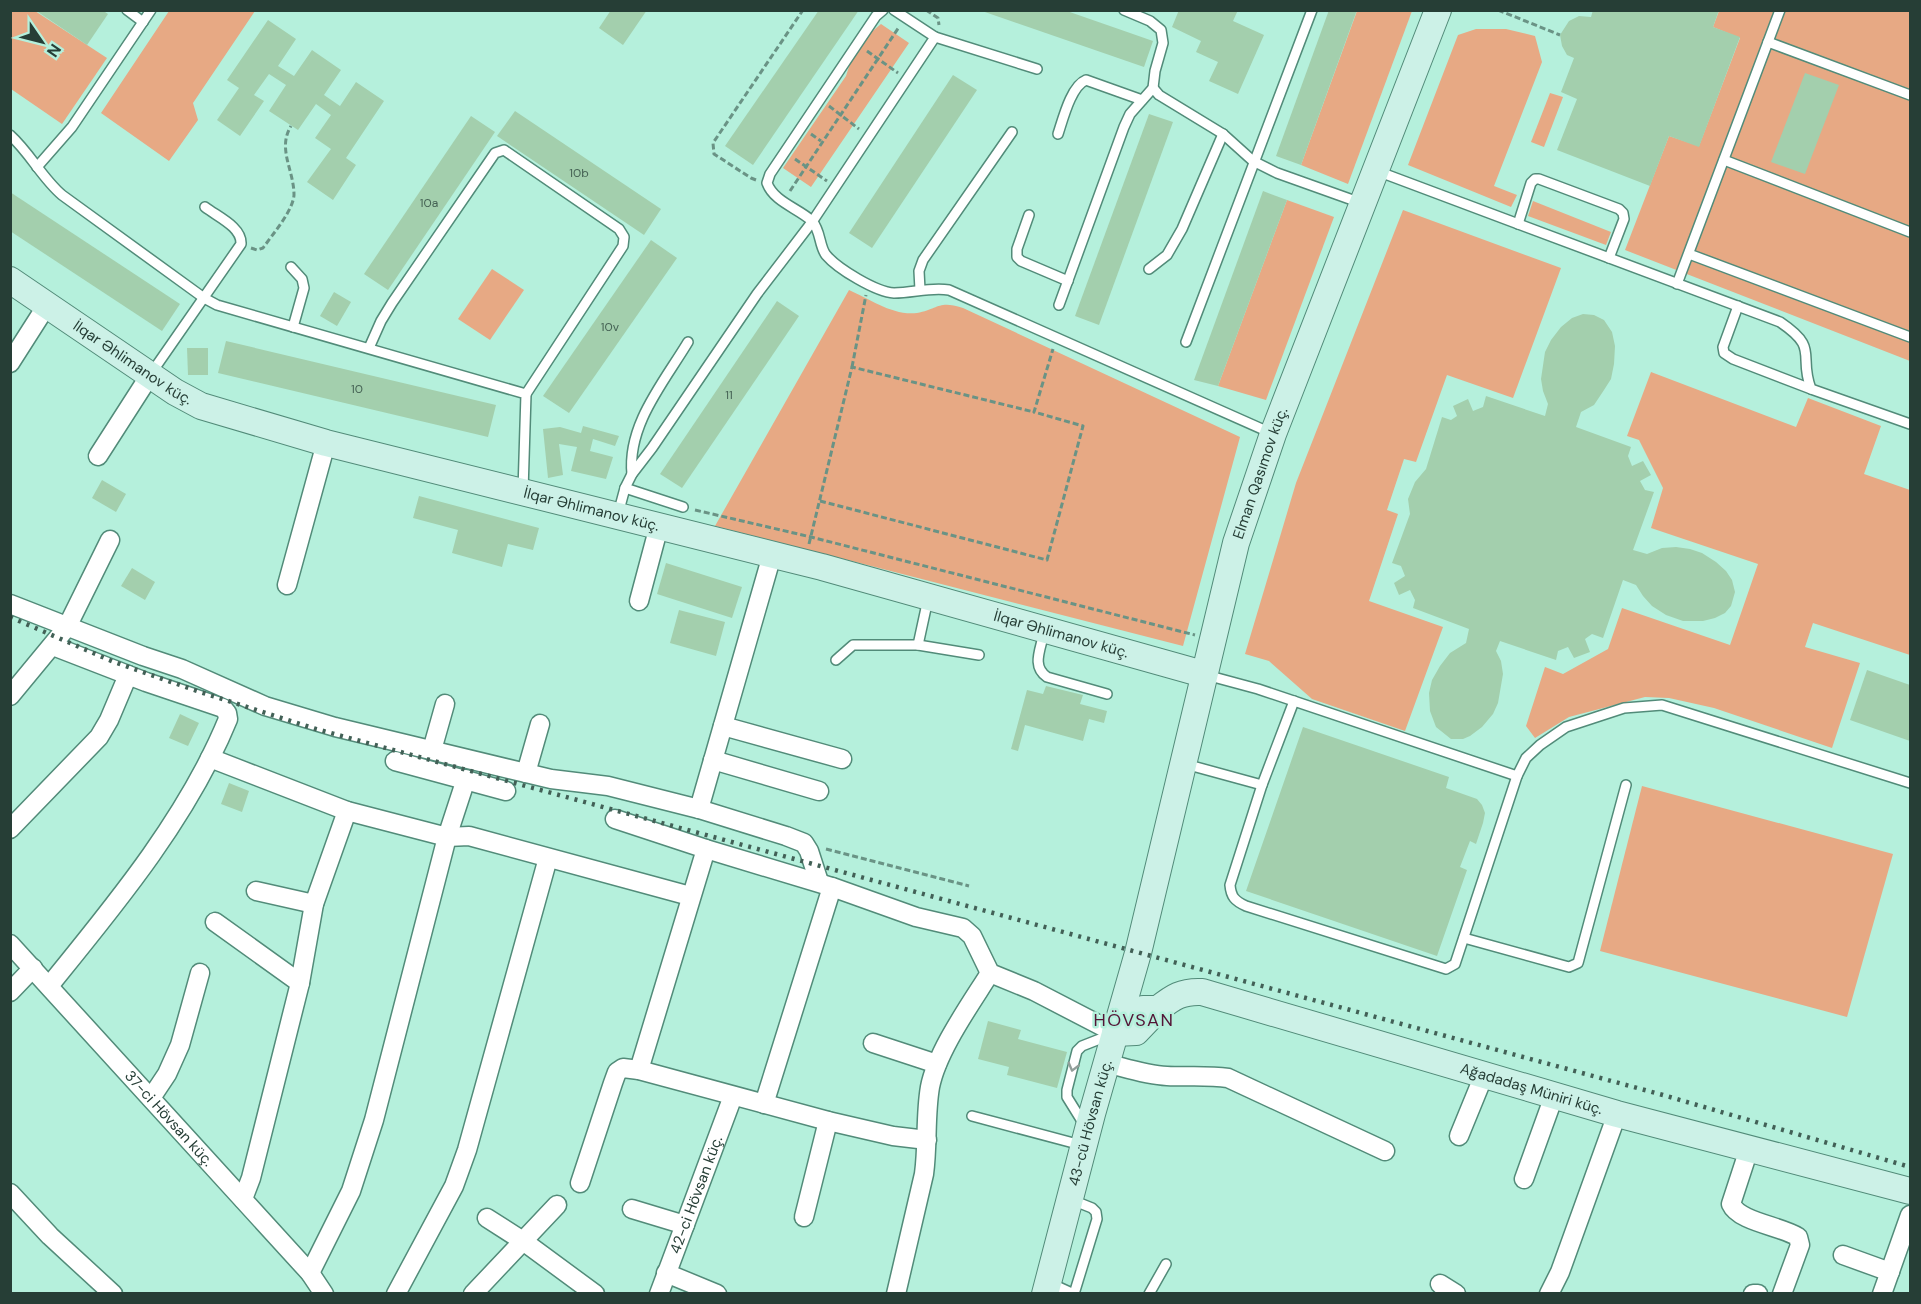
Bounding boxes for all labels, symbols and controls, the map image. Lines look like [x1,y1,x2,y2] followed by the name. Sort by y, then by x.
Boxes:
[12,12,72,72] north arrow
[42,40,66,61] text: N
[569,165,589,181] house number: 10b
[420,195,438,211] house number: 10a
[69,316,196,409] street label: İlqar Əhlimanov küç.
[601,319,620,335] house number: 10v
[351,381,363,397] house number: 10
[725,387,733,403] house number: 11
[1228,404,1292,542] street label: Elman Qasımov küç.
[522,483,661,536] street label: İlqar Əhlimanov küç.
[991,606,1131,663] street label: İlqar Əhlimanov küç.
[1093,1008,1175,1032] district label: HÖVSAN
[1064,1058,1117,1188] street label: 43-cü Hövsan küç.
[1458,1058,1605,1119] street label: Ağadadaş Müniri küç.
[1068,1061,1080,1072] one-way arrow
[120,1066,218,1171] street label: 37-ci Hövsan küç.
[665,1133,727,1256] street label: 42-ci Hövsan küç.

